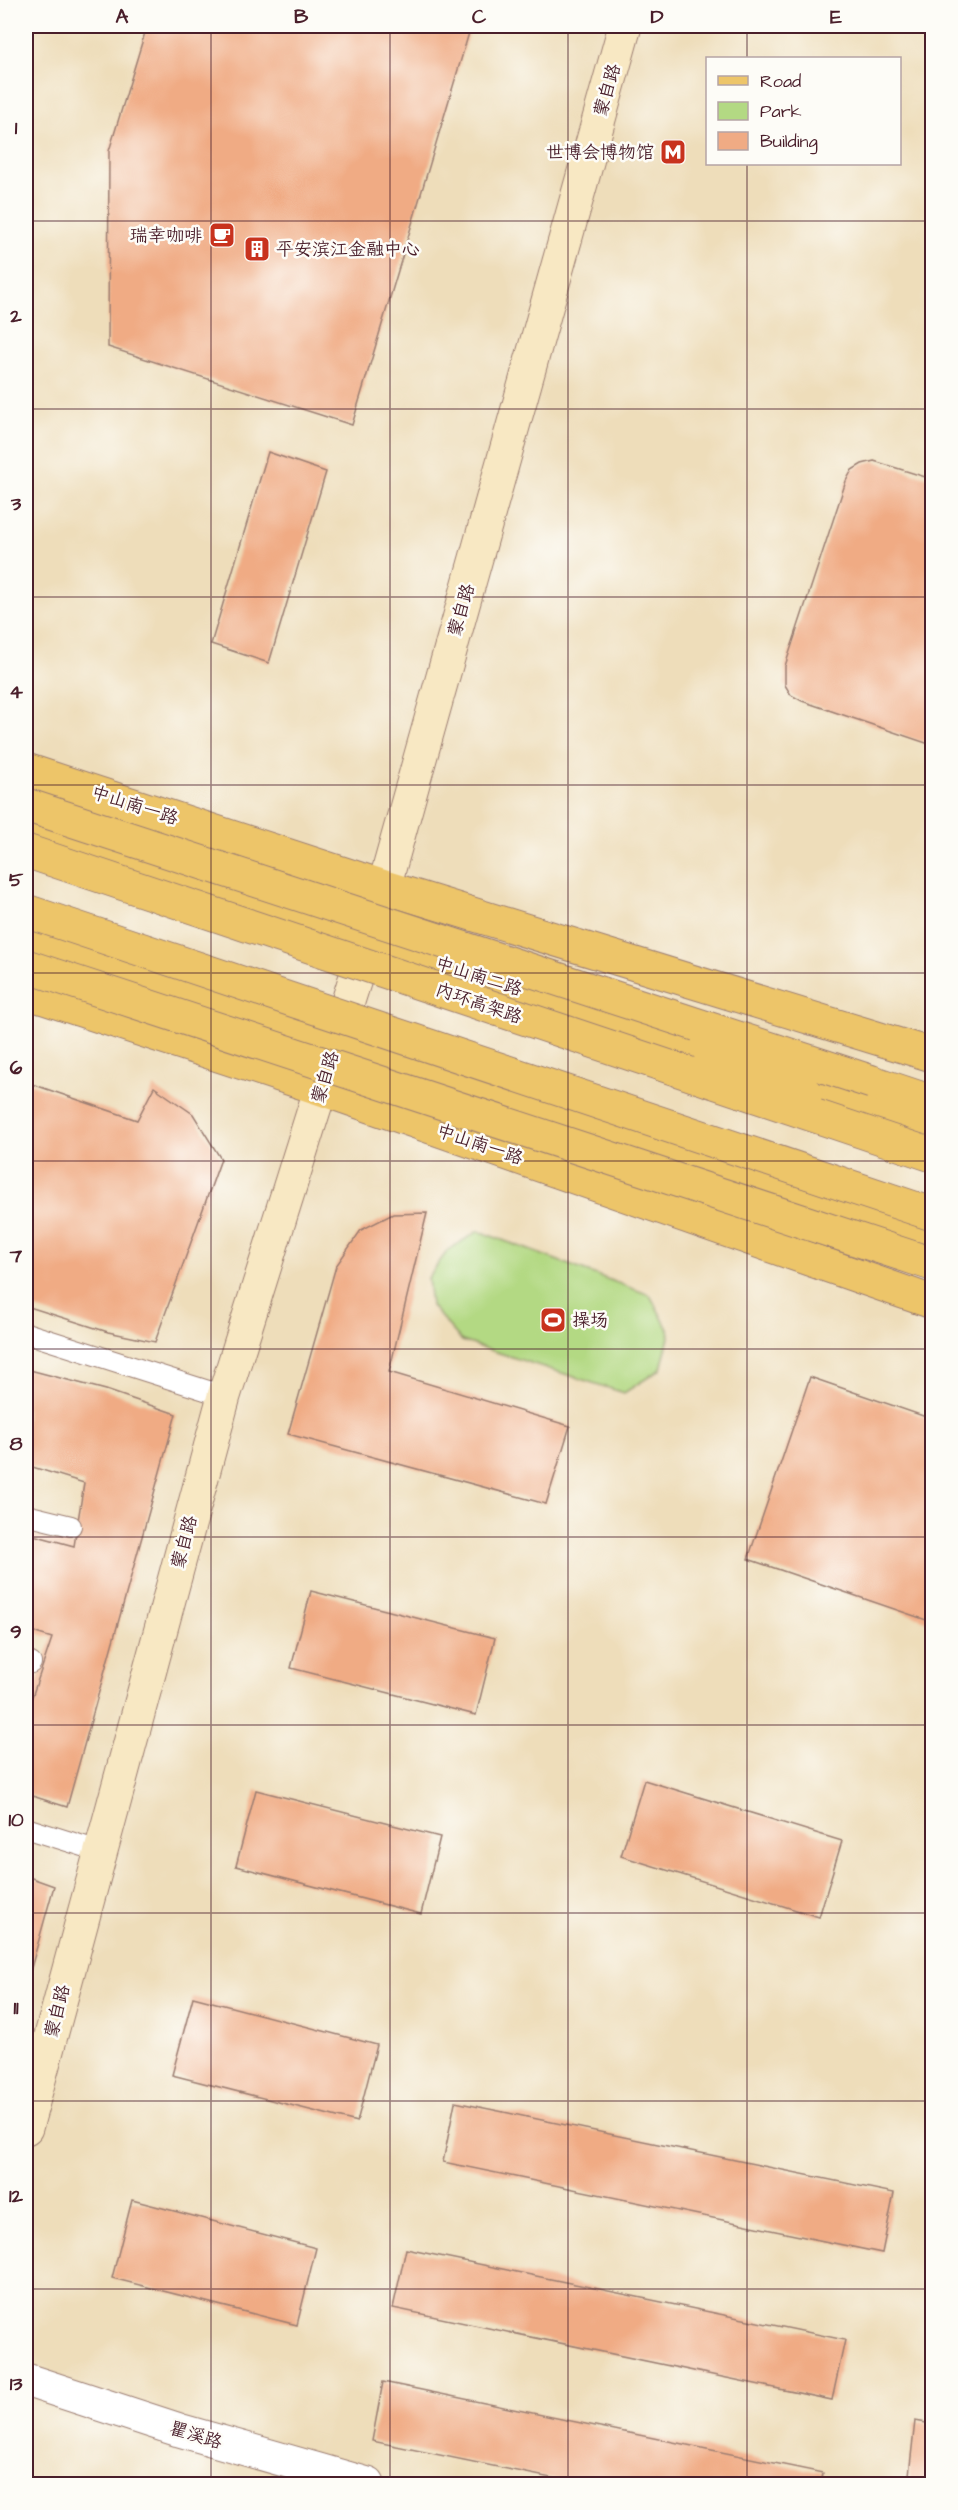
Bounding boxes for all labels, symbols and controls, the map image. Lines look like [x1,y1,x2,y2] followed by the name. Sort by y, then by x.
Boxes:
[116,3,129,31] text: A
[294,3,309,31] text: B
[472,3,487,31] text: C
[651,3,664,31] text: D
[830,3,842,31] text: E
[706,57,901,165] legend
[588,61,627,120] street label: 蒙自路
[760,69,801,94] text: Road
[760,99,802,124] text: Park
[15,114,18,142] text: 1
[760,129,818,155] text: Building
[658,137,688,167] metro station icon: 世博会博物馆
[546,140,654,165] place label: 世博会博物馆
[207,220,237,250] cafe icon: 瑞幸咖啡
[130,223,202,248] place label: 瑞幸咖啡
[242,234,272,264] building icon: 平安滨江金融中心
[276,237,420,262] place label: 平安滨江金融中心
[9,302,22,330] text: 2
[10,490,22,518] text: 3
[442,581,481,640] street label: 蒙自路
[9,678,23,706] text: 4
[88,780,182,831] street label: 中山南一路
[9,866,24,894] text: 5
[432,951,526,1002] street label: 中山南二路
[432,977,525,1030] street label: 内环高架路
[306,1048,345,1107] street label: 蒙自路
[10,1054,23,1082] text: 6
[433,1118,526,1171] street label: 中山南一路
[9,1242,23,1270] text: 7
[538,1305,568,1335] sports icon: 操场
[572,1308,608,1333] place label: 操场
[10,1430,23,1458] text: 8
[165,1513,204,1571] street label: 蒙自路
[10,1618,22,1646] text: 9
[8,1806,24,1834] text: 10
[39,1982,76,2040] street label: 蒙自路
[13,1994,19,2022] text: 11
[9,2182,24,2210] text: 12
[10,2370,23,2398] text: 13
[166,2416,225,2455] street label: 瞿溪路

